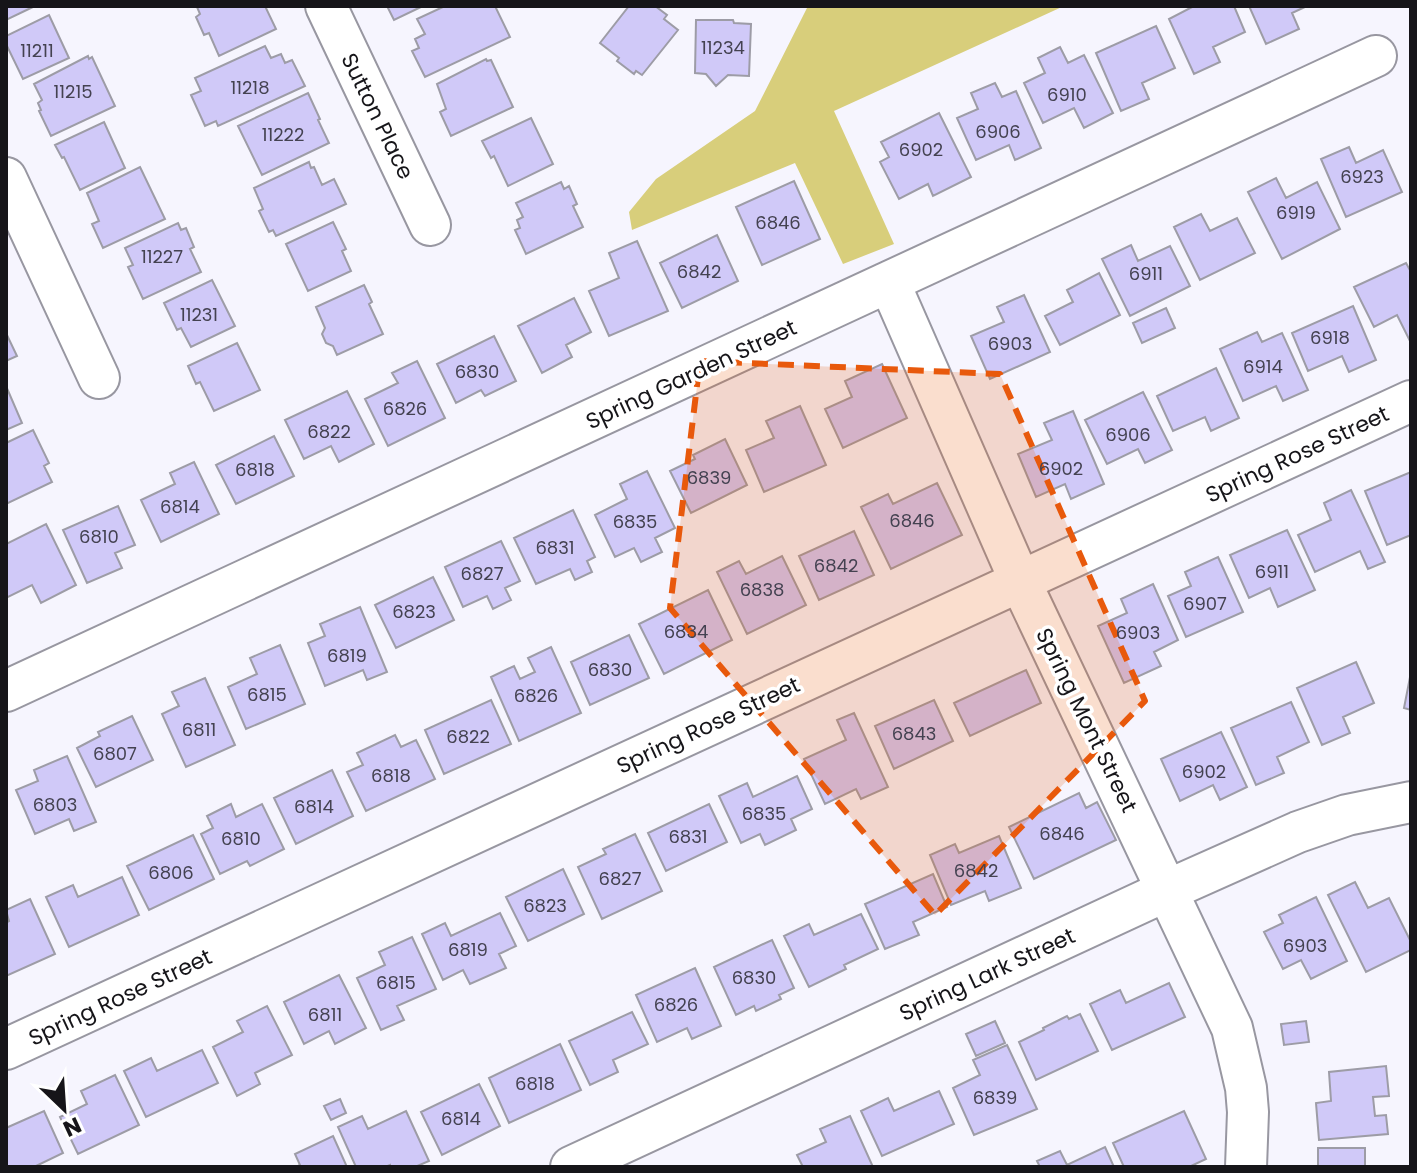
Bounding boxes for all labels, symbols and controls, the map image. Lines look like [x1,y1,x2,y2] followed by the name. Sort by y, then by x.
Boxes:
[701,35,745,60] house number: 11234
[20,38,54,63] house number: 11211
[334,48,422,185] street label: Sutton Place
[231,75,270,100] house number: 11218
[54,79,92,104] house number: 11215
[1047,82,1087,107] house number: 6910
[975,119,1021,144] house number: 6906
[262,122,304,147] house number: 11222
[899,137,943,162] house number: 6902
[1340,164,1384,189] house number: 6923
[1276,200,1316,225] house number: 6919
[755,210,801,235] house number: 6846
[141,244,183,269] house number: 11227
[677,259,721,284] house number: 6842
[1129,261,1163,286] house number: 6911
[180,302,218,327] house number: 11231
[581,312,802,437] street label: Spring Garden Street
[1310,325,1350,350] house number: 6918
[988,331,1032,356] house number: 6903
[1243,354,1283,379] house number: 6914
[455,359,499,384] house number: 6830
[383,396,427,421] house number: 6826
[1200,398,1394,511] street label: Spring Rose Street
[307,419,351,444] house number: 6822
[1105,422,1151,447] house number: 6906
[1039,456,1083,481] house number: 6902
[235,457,275,482] house number: 6818
[687,465,731,490] house number: 6839
[160,494,200,519] house number: 6814
[889,508,935,533] house number: 6846
[613,509,657,534] house number: 6835
[79,524,119,549] house number: 6810
[535,535,575,560] house number: 6831
[814,553,858,578] house number: 6842
[1255,559,1289,584] house number: 6911
[461,561,504,586] house number: 6827
[740,577,784,602] house number: 6838
[1183,591,1227,616] house number: 6907
[392,599,436,624] house number: 6823
[664,619,708,644] house number: 6834
[1116,620,1160,645] house number: 6903
[1028,623,1145,818] street label: Spring Mont Street
[327,643,367,668] house number: 6819
[588,657,632,682] house number: 6830
[611,669,805,782] street label: Spring Rose Street
[247,682,287,707] house number: 6815
[514,683,558,708] house number: 6826
[182,717,216,742] house number: 6811
[892,721,936,746] house number: 6843
[446,724,490,749] house number: 6822
[93,741,137,766] house number: 6807
[1182,759,1226,784] house number: 6902
[371,763,411,788] house number: 6818
[33,792,77,817] house number: 6803
[294,794,334,819] house number: 6814
[742,801,786,826] house number: 6835
[1039,821,1085,846] house number: 6846
[668,824,708,849] house number: 6831
[221,826,261,851] house number: 6810
[954,858,998,883] house number: 6842
[148,860,194,885] house number: 6806
[599,866,642,891] house number: 6827
[523,893,567,918] house number: 6823
[894,920,1080,1029] street label: Spring Lark Street
[1283,933,1327,958] house number: 6903
[448,937,488,962] house number: 6819
[23,941,217,1054] street label: Spring Rose Street
[732,965,776,990] house number: 6830
[376,970,416,995] house number: 6815
[654,992,698,1017] house number: 6826
[308,1002,342,1027] house number: 6811
[24,1069,104,1149] north arrow
[515,1071,555,1096] house number: 6818
[973,1085,1017,1110] house number: 6839
[441,1106,481,1131] house number: 6814
[58,1109,86,1144] text: N

